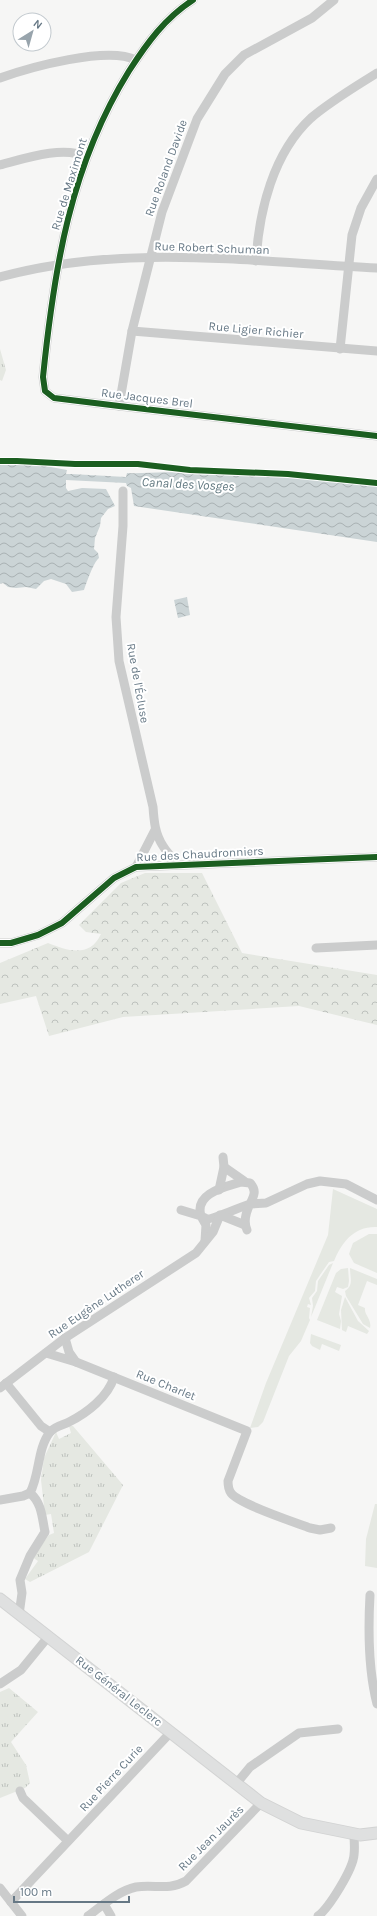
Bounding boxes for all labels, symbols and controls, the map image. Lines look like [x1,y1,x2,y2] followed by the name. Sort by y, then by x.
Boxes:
[12,12,52,52] north arrow
[31,17,45,32] text: N
[142,118,190,218] street label: Rue Roland Davide
[48,136,90,232] street label: Rue de Maximont
[154,239,270,257] street label: Rue Robert Schuman
[208,319,305,341] street label: Rue Ligier Richier
[100,385,194,411] street label: Rue Jacques Brel
[141,474,235,494] water label: Canal des Vosges
[124,642,153,724] street label: Rue de l'Écluse
[136,844,264,864] street label: Rue des Chaudronniers
[45,1266,147,1341] street label: Rue Eugène Lutherer
[134,1367,198,1404] street label: Rue Charlet
[73,1653,165,1729] street label: Rue Général Leclerc
[76,1742,146,1814] street label: Rue Pierre Curie
[175,1802,247,1874] street label: Rue Jean Jaurès
[14,1878,129,1904] scale bar
[20,1885,52,1899] text: 100 m

